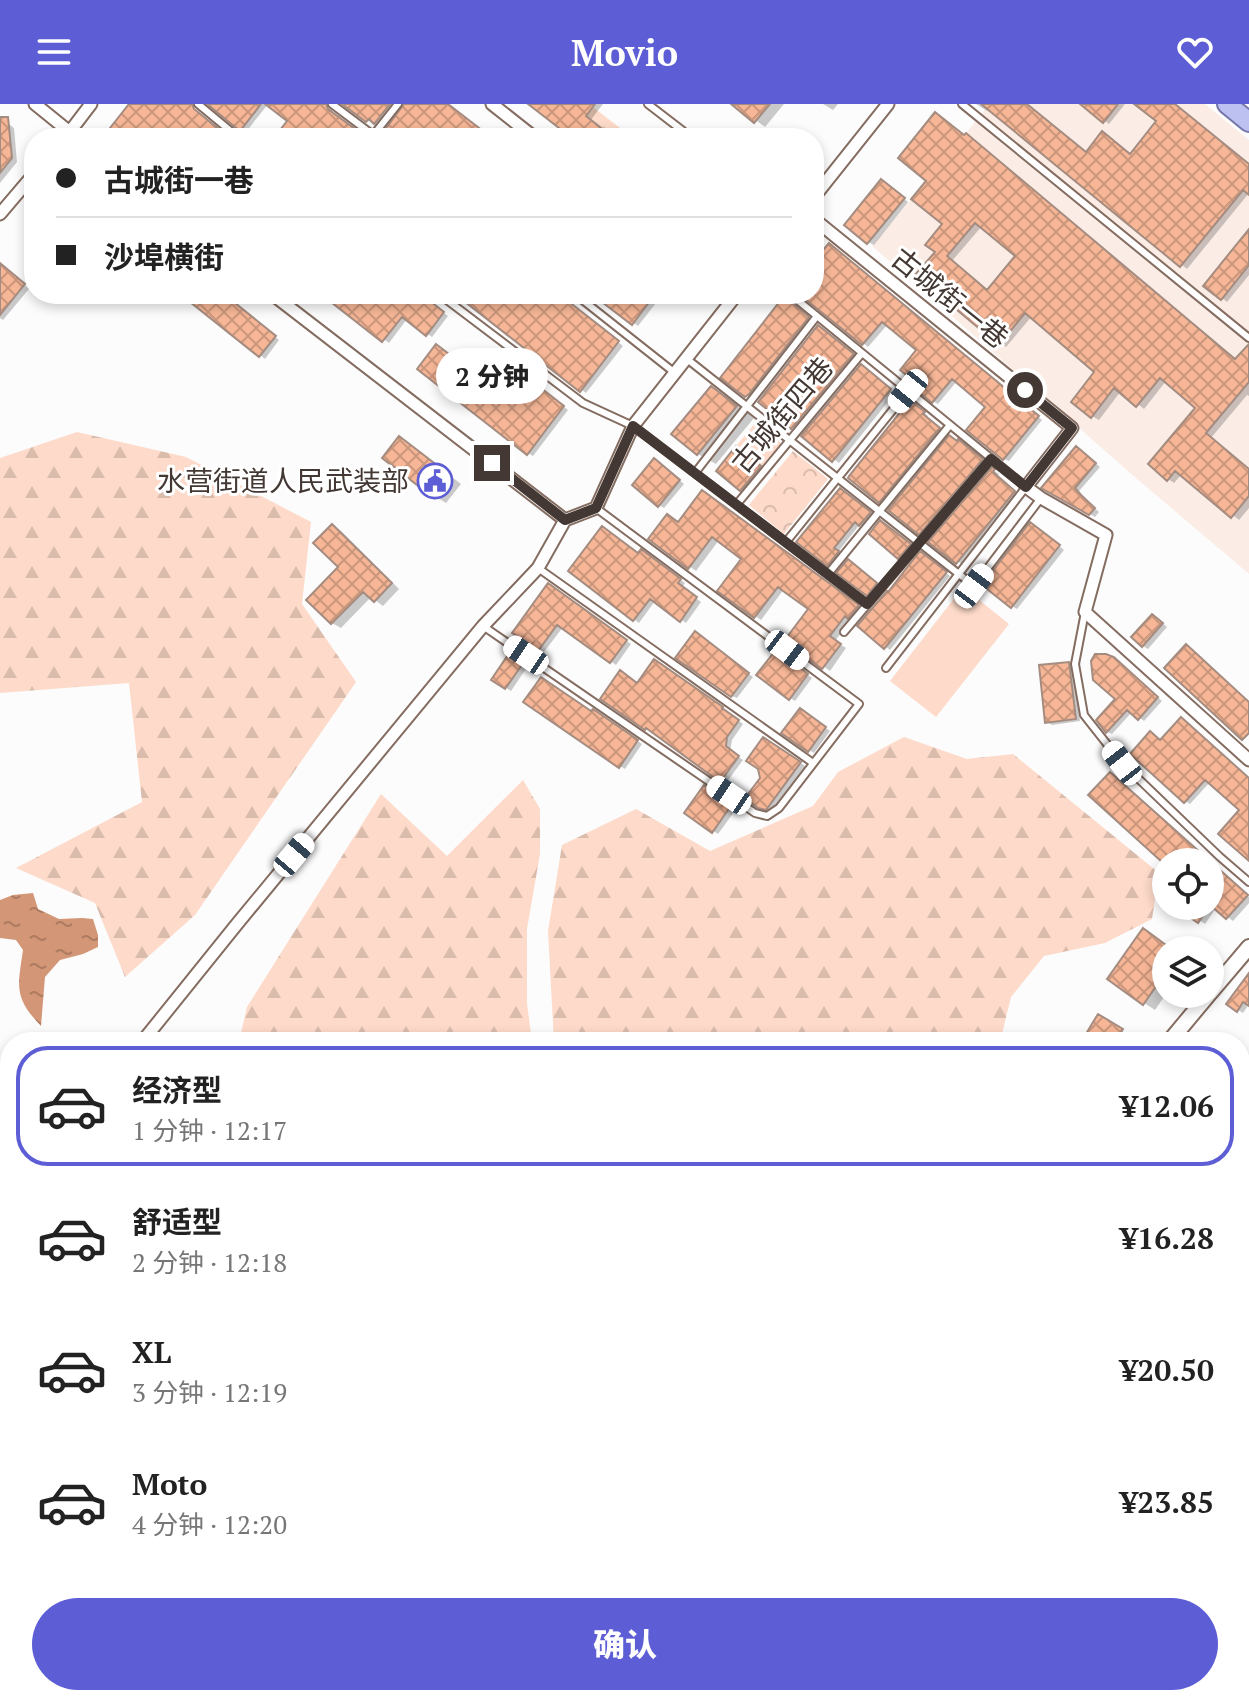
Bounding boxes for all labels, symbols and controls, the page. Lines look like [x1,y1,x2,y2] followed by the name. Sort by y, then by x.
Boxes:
[571,29,678,76] text: Movio
[32,30,76,74] icon: menu
[1173,30,1217,74] icon: heart
[104,160,254,200] text: 古城街一巷
[104,237,224,277] text: 沙埠横街
[884,239,1016,356] street label: 古城街一巷
[436,347,548,403] callout: 2 分钟
[722,349,841,480] street label: 古城街四巷
[455,359,529,393] text: 2 分钟
[884,365,932,417] car
[1007,372,1043,408] route start
[474,445,510,481] route end
[157,462,409,499] place label: 水营街道人民武装部
[416,462,454,500] public building icon: 水营街道人民武装部
[950,560,998,612] car
[761,626,813,674] car
[499,632,553,678] car
[1098,737,1146,789] car
[702,772,756,818] car
[269,829,319,881] car
[1152,848,1224,1008] map controls
[1152,848,1224,920] button: locate
[1152,936,1224,1008] button: layers
[36,1070,108,1142] icon: car
[132,1070,222,1110] text: 经济型
[1120,1086,1214,1126] text: ¥12.06
[132,1113,287,1147] text: 1 分钟 · 12:17
[36,1202,108,1274] icon: car
[132,1202,222,1242] text: 舒适型
[1120,1218,1214,1258] text: ¥16.28
[132,1245,287,1279] text: 2 分钟 · 12:18
[132,1332,171,1372] text: XL
[36,1334,108,1406] icon: car
[1120,1350,1214,1390] text: ¥20.50
[132,1375,287,1409] text: 3 分钟 · 12:19
[132,1464,207,1504] text: Moto
[36,1466,108,1538] icon: car
[1120,1482,1214,1522] text: ¥23.85
[132,1507,287,1541] text: 4 分钟 · 12:20
[32,1598,1218,1690] button: 确认

